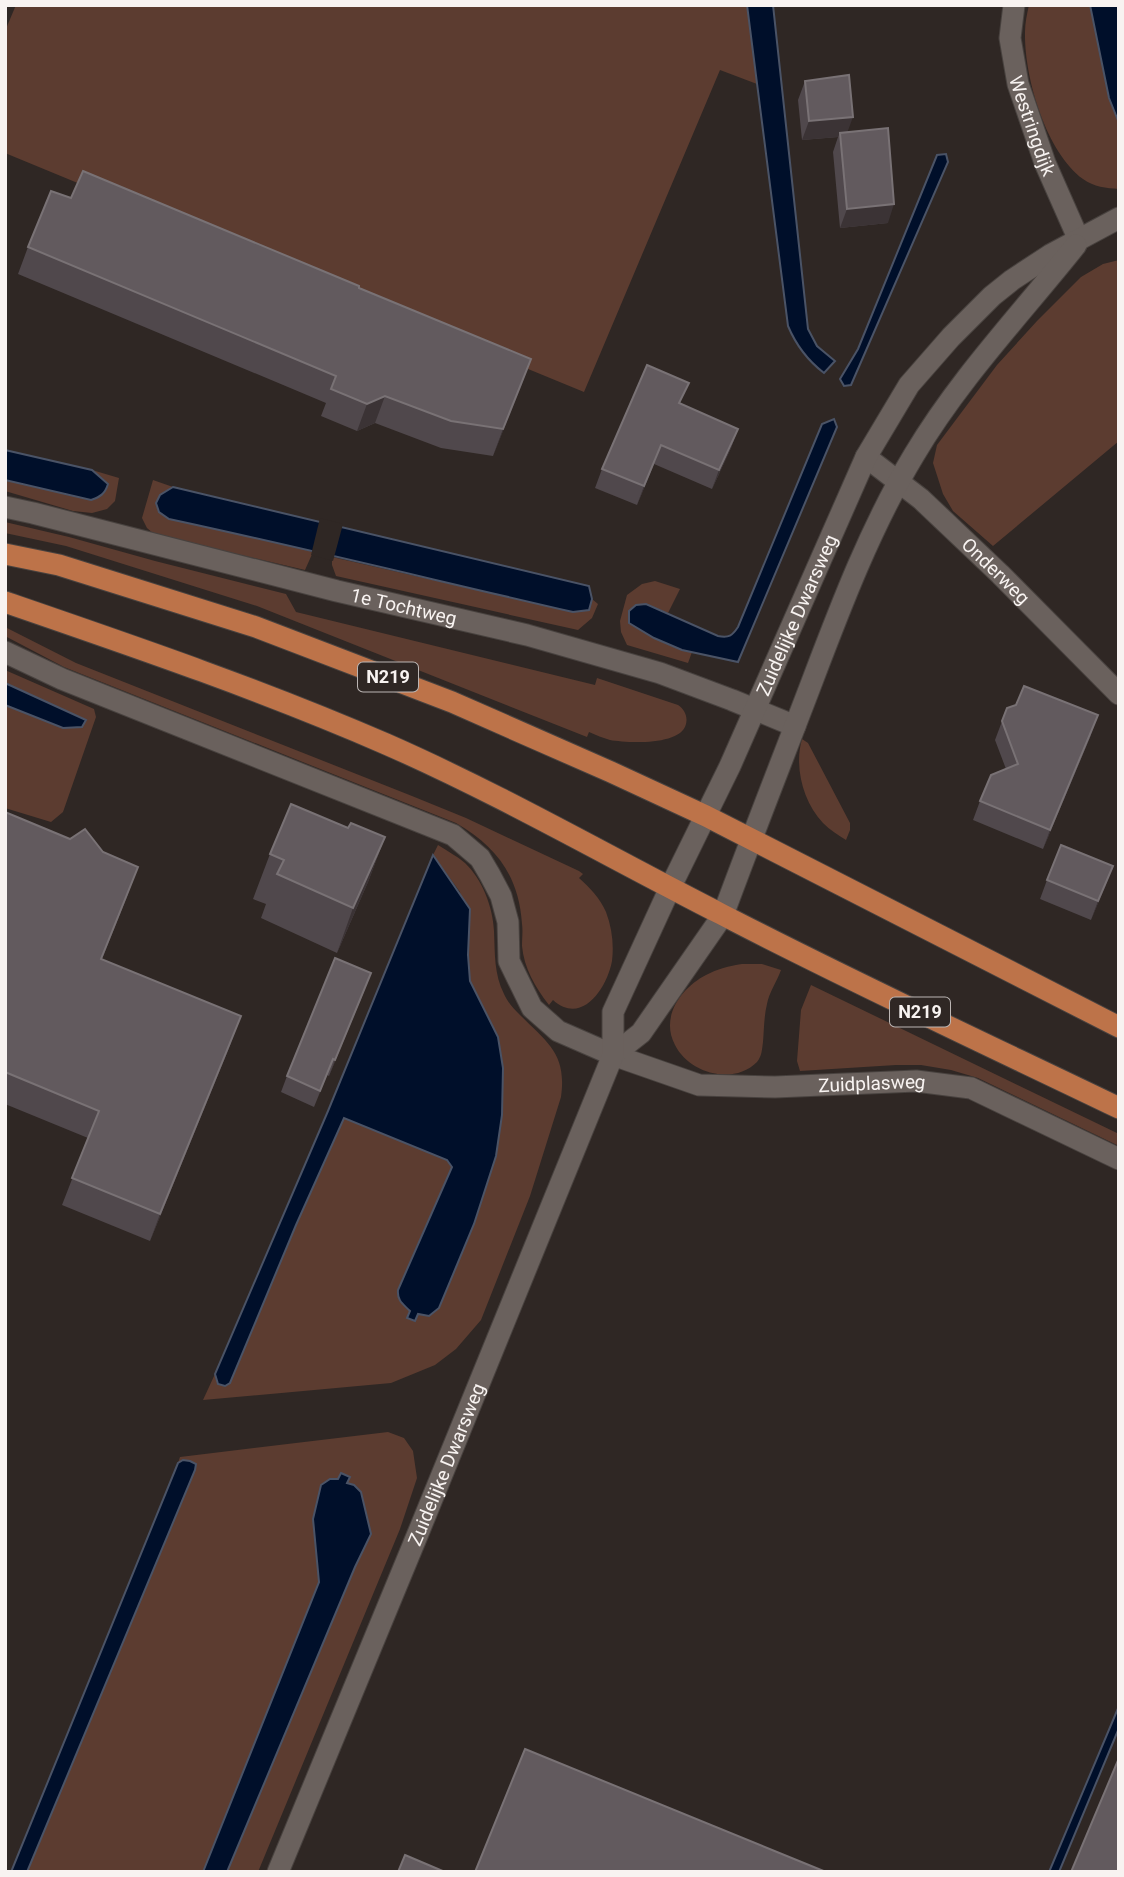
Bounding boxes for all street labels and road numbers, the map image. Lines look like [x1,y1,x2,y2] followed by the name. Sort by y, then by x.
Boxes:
[1004,73,1060,180] street label: Westringdijk
[751,531,842,699] street label: Zuidelijke Dwarsweg
[957,533,1034,609] street label: Onderweg
[348,584,459,630] street label: 1e Tochtweg
[358,662,418,692] road number: N219
[890,998,950,1027] road number: N219
[818,1070,927,1097] street label: Zuidplasweg
[403,1380,490,1549] street label: Zuidelijke Dwarsweg

